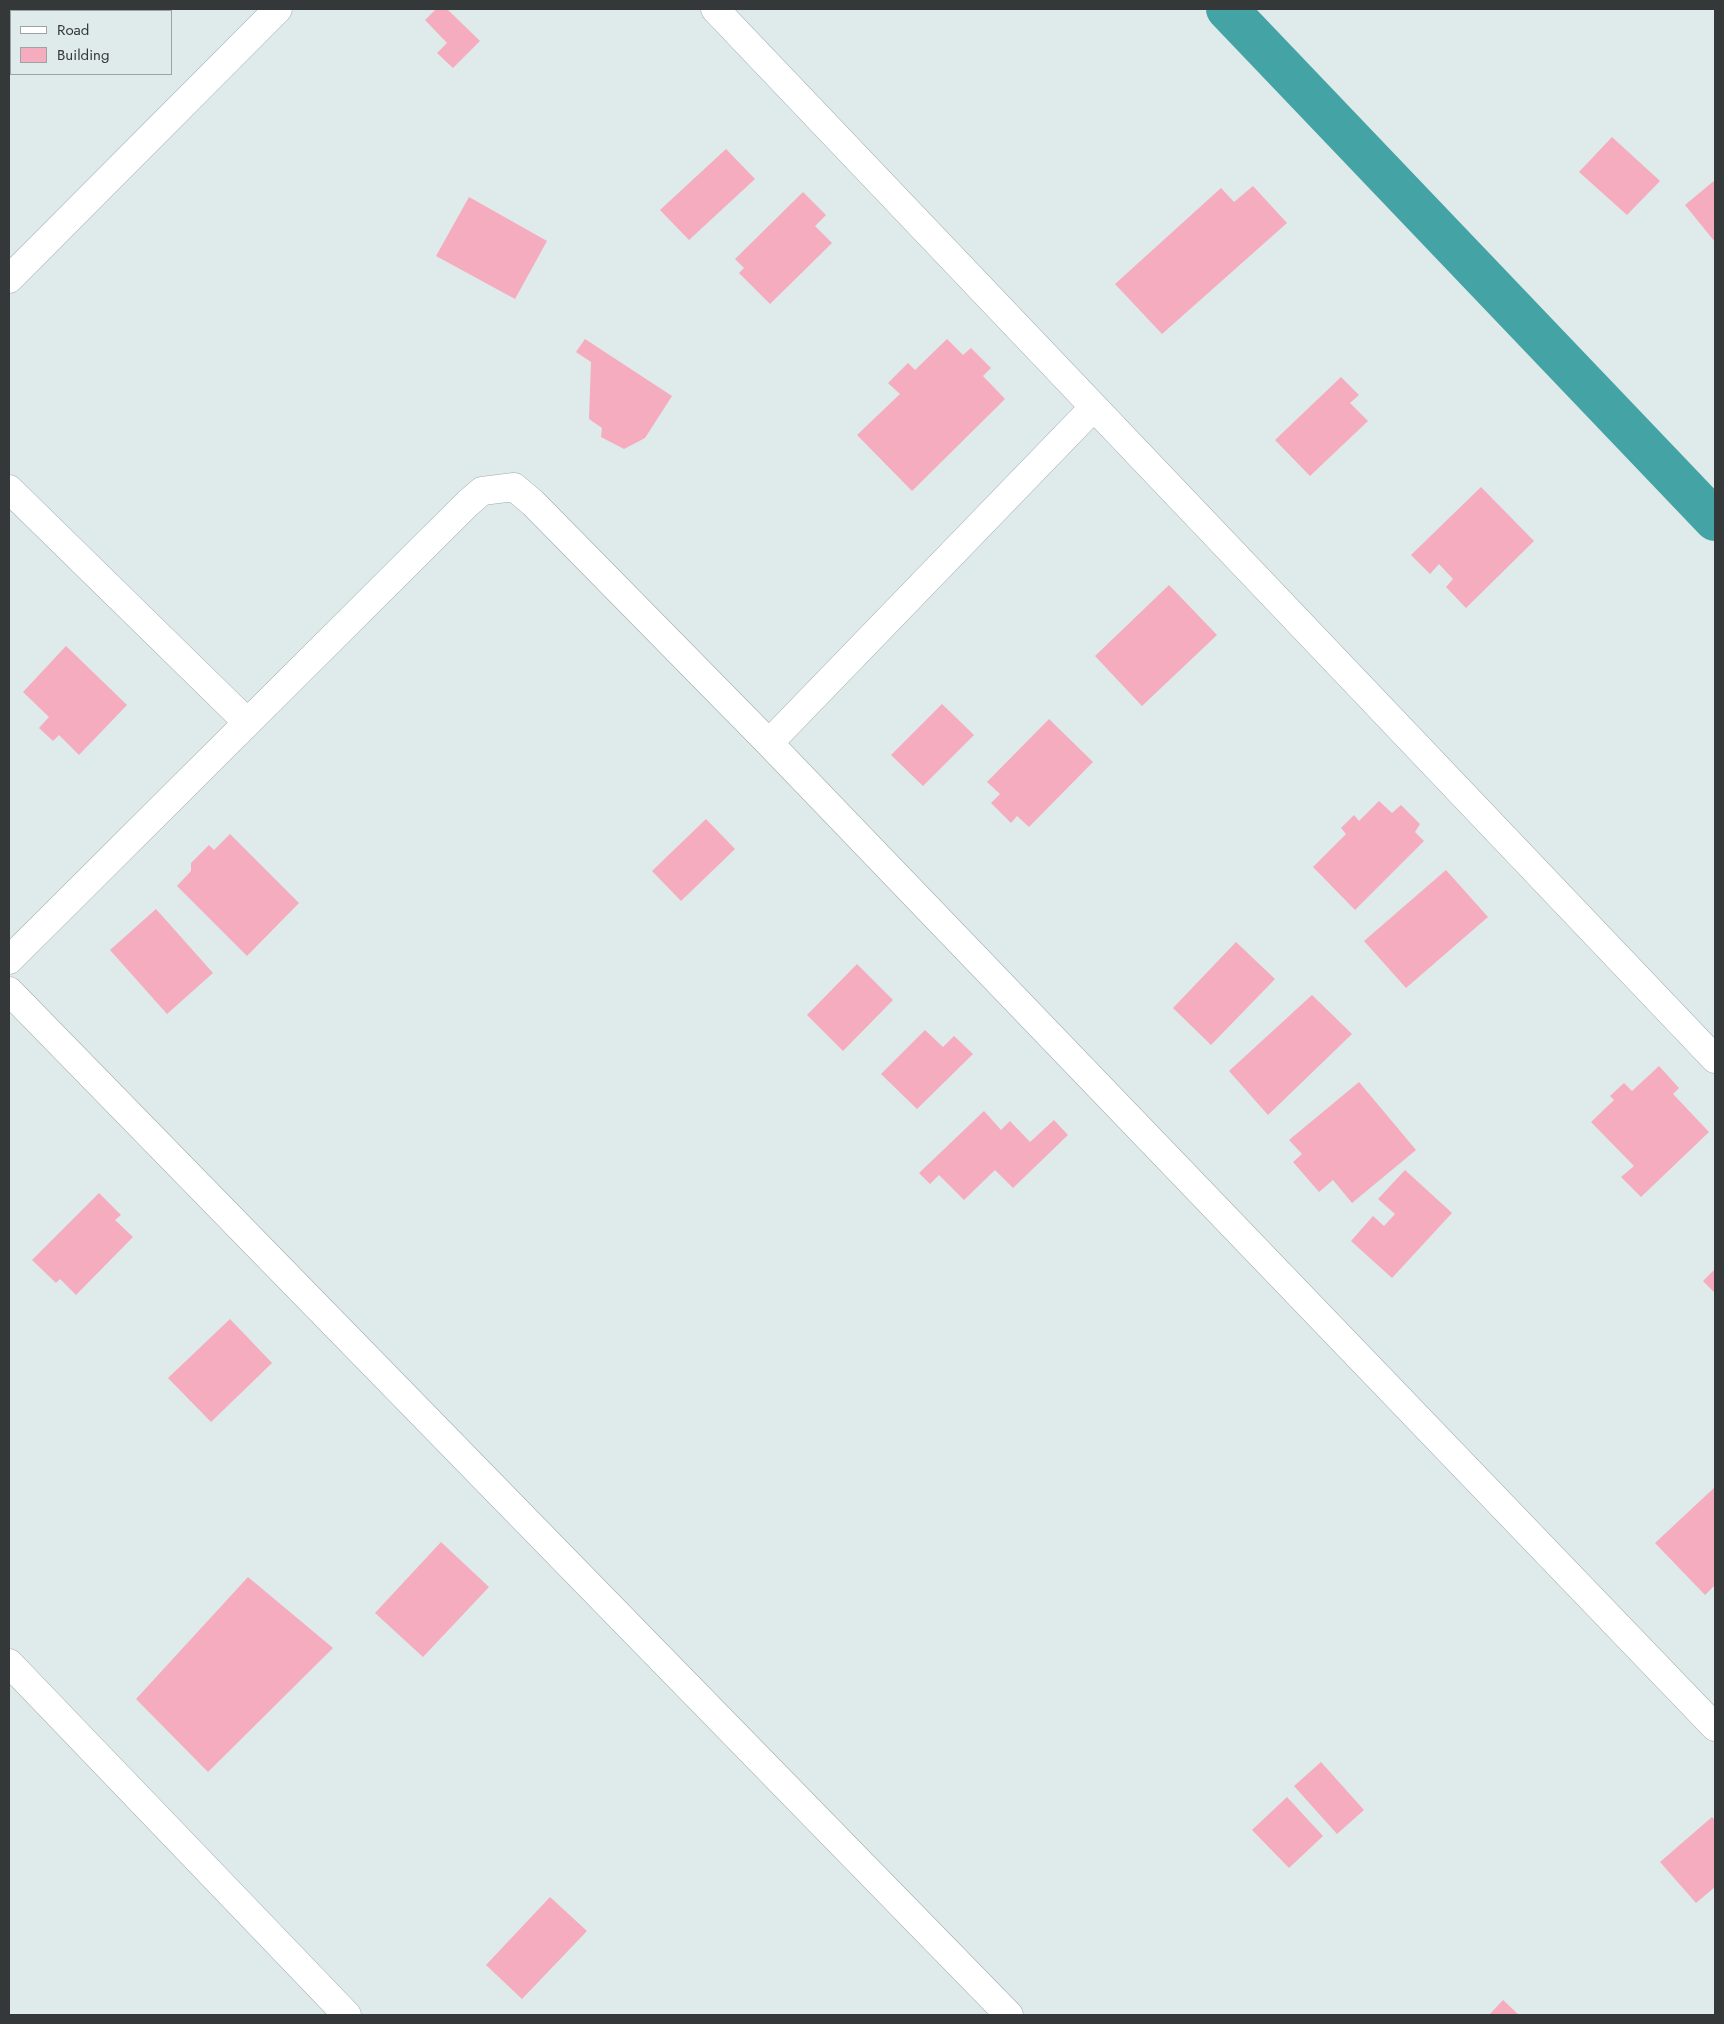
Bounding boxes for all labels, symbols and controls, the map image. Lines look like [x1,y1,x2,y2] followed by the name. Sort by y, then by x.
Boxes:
[10,10,172,75] legend
[57,19,89,41] text: Road
[57,44,109,66] text: Building

